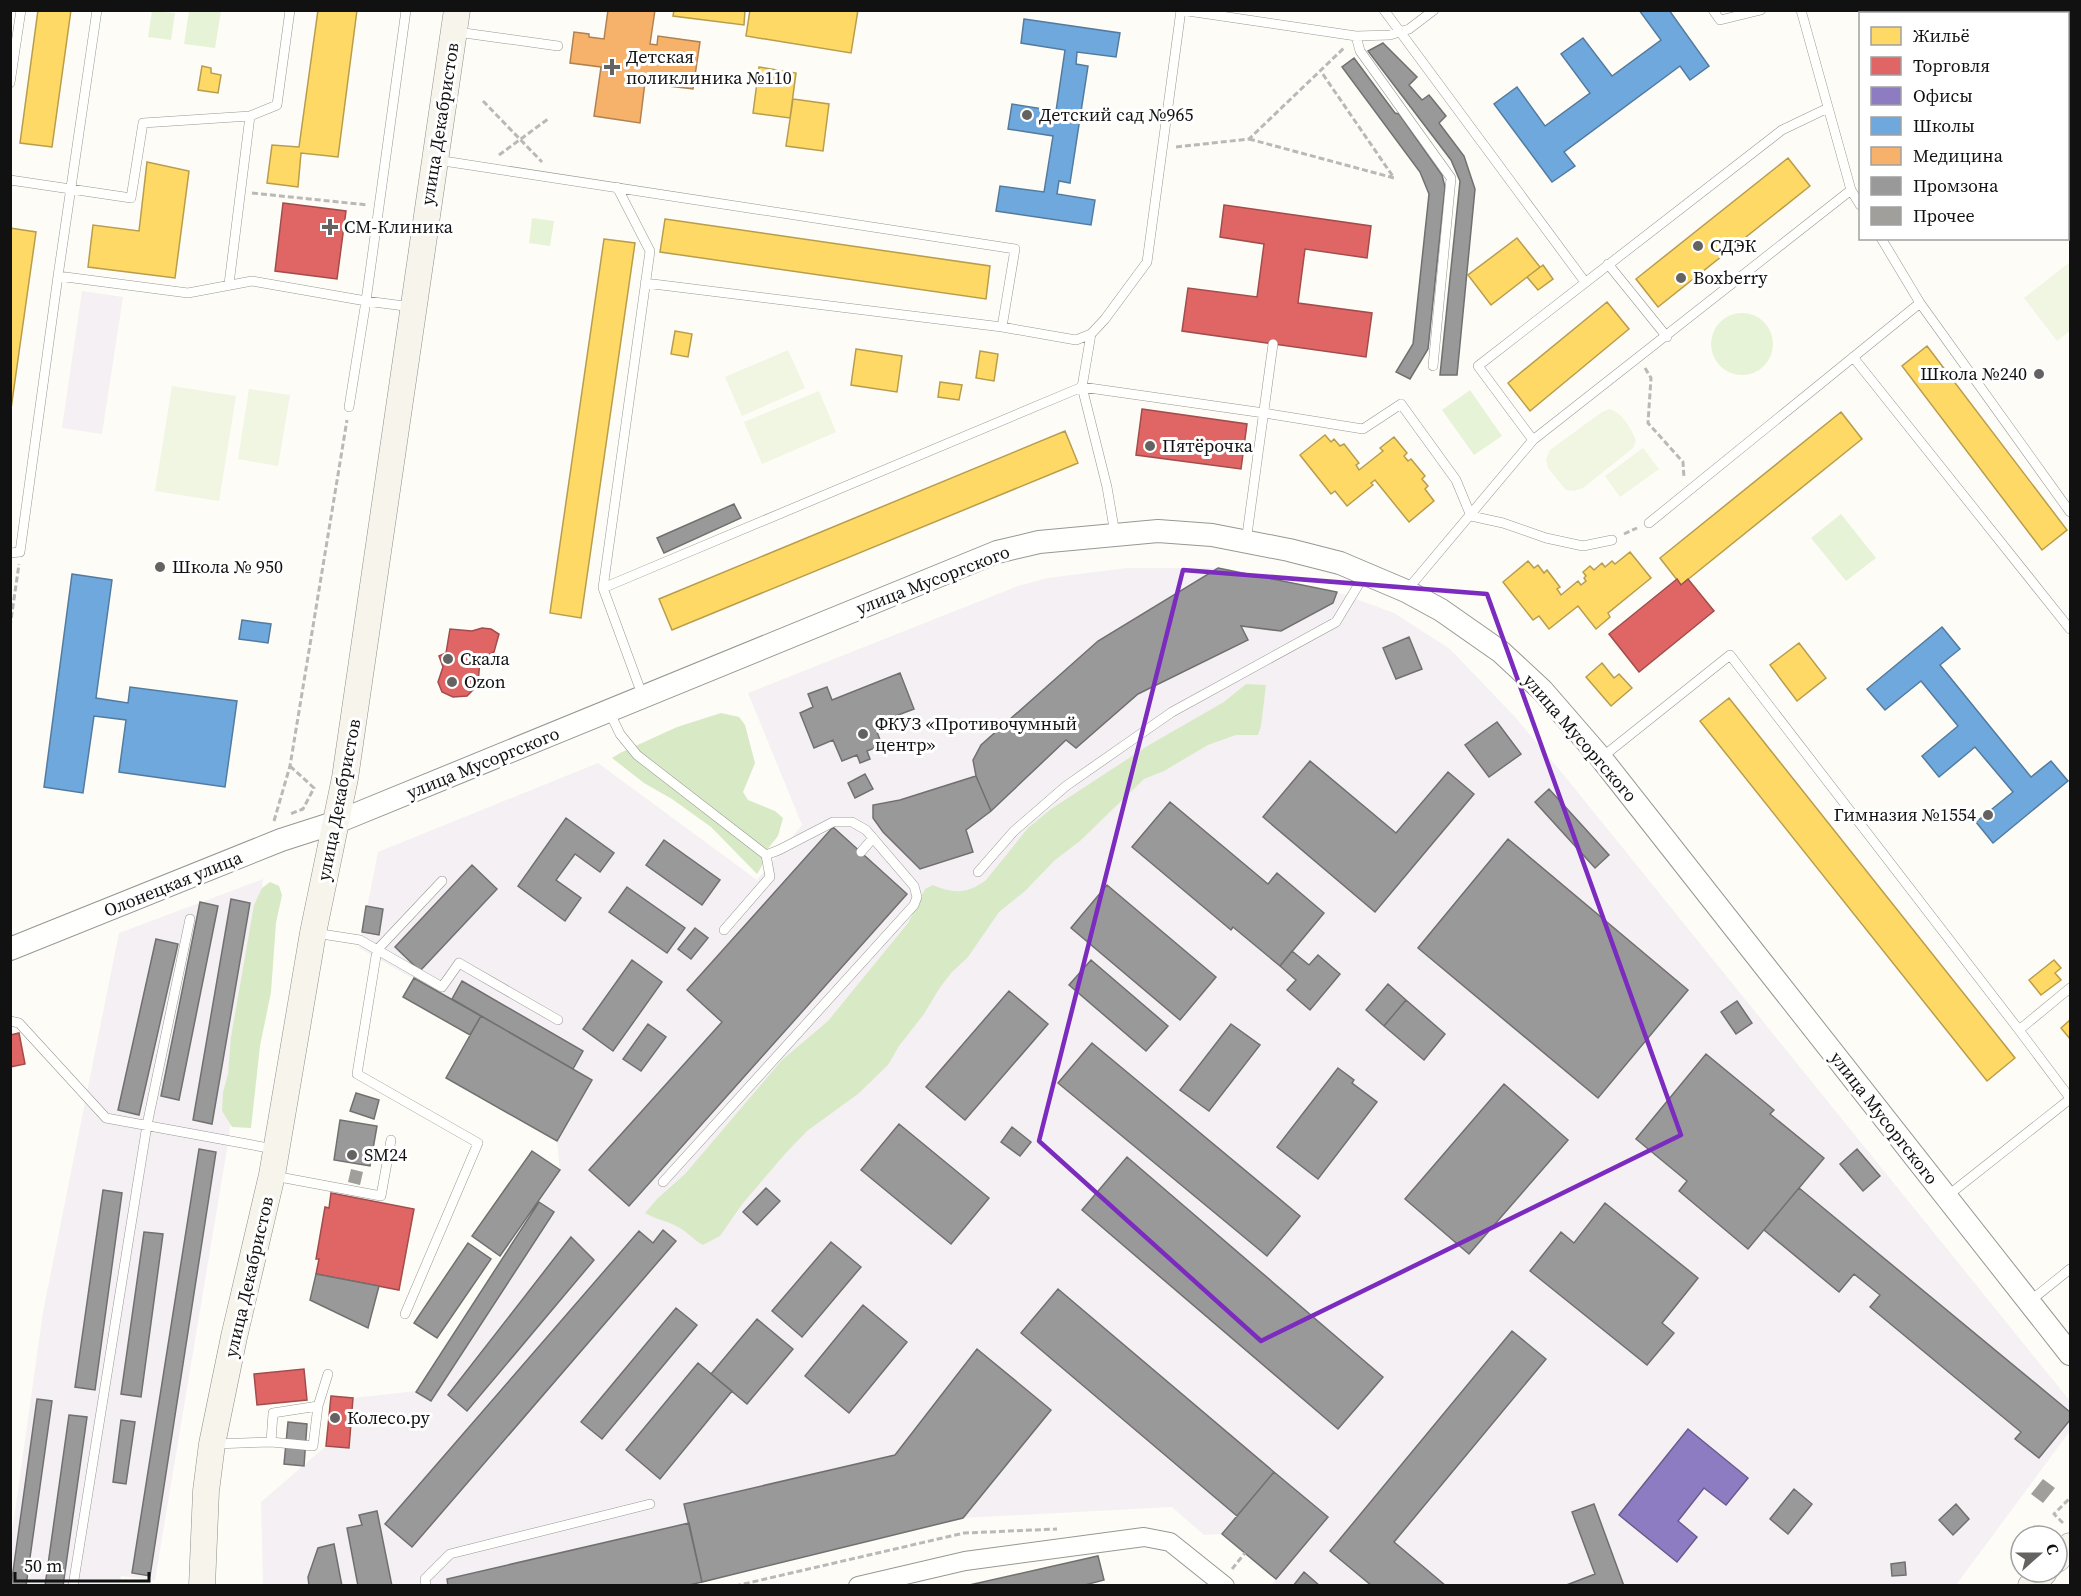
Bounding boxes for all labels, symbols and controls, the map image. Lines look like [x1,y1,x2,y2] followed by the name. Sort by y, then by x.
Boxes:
[1859,12,2069,240] legend
[1913,23,1970,48] text: Жильё
[414,41,465,207] street label: улица Декабристов
[626,44,792,90] place label: Детская поликлиника №110
[1913,53,1990,78] text: Торговля
[603,58,621,76] marker: Детская поликлиника №110
[1913,83,1973,108] text: Офисы
[1039,102,1194,127] place label: Детский сад №965
[1020,108,1034,122] marker: Детский сад №965
[1913,113,1975,138] text: Школы
[1913,143,2004,168] text: Медицина
[1913,173,1999,198] text: Промзона
[1913,203,1975,228] text: Прочее
[344,214,454,239] place label: СМ-Клиника
[321,218,339,236] marker: СМ-Клиника
[1710,233,1756,258] place label: СДЭК
[1691,239,1705,253] marker: СДЭК
[1693,265,1768,290] place label: Boxberry
[1674,271,1688,285] marker: Boxberry
[1920,361,2027,386] place label: Школа №240
[2032,367,2046,381] marker: Школа №240
[1162,433,1254,458] place label: Пятёрочка
[1143,439,1157,453] marker: Пятёрочка
[852,539,1013,620] street label: улица Мусоргского
[172,554,283,579] place label: Школа № 950
[153,560,167,574] marker: Школа № 950
[460,646,511,671] place label: Скала
[441,652,455,666] marker: Скала
[1518,668,1643,807] street label: улица Мусоргского
[464,669,506,694] place label: Ozon
[445,675,459,689] marker: Ozon
[875,711,1077,757] place label: ФКУЗ «Противочумный центр»
[311,717,366,883] street label: улица Декабристов
[403,720,563,805] street label: улица Мусоргского
[856,727,870,741] marker: ФКУЗ «Противочумный центр»
[1834,802,1976,827] place label: Гимназия №1554
[1981,808,1995,822] marker: Гимназия №1554
[100,844,246,923] street label: Олонецкая улица
[1824,1046,1944,1190] street label: улица Мусоргского
[364,1142,407,1167] place label: SM24
[345,1148,359,1162] marker: SM24
[218,1194,279,1360] street label: улица Декабристов
[347,1405,431,1430] place label: Колесо.ру
[328,1411,342,1425] marker: Колесо.ру
[2009,1524,2069,1584] north arrow
[2041,1540,2065,1557] text: С
[15,1545,148,1583] scale bar
[24,1553,62,1578] text: 50 m

